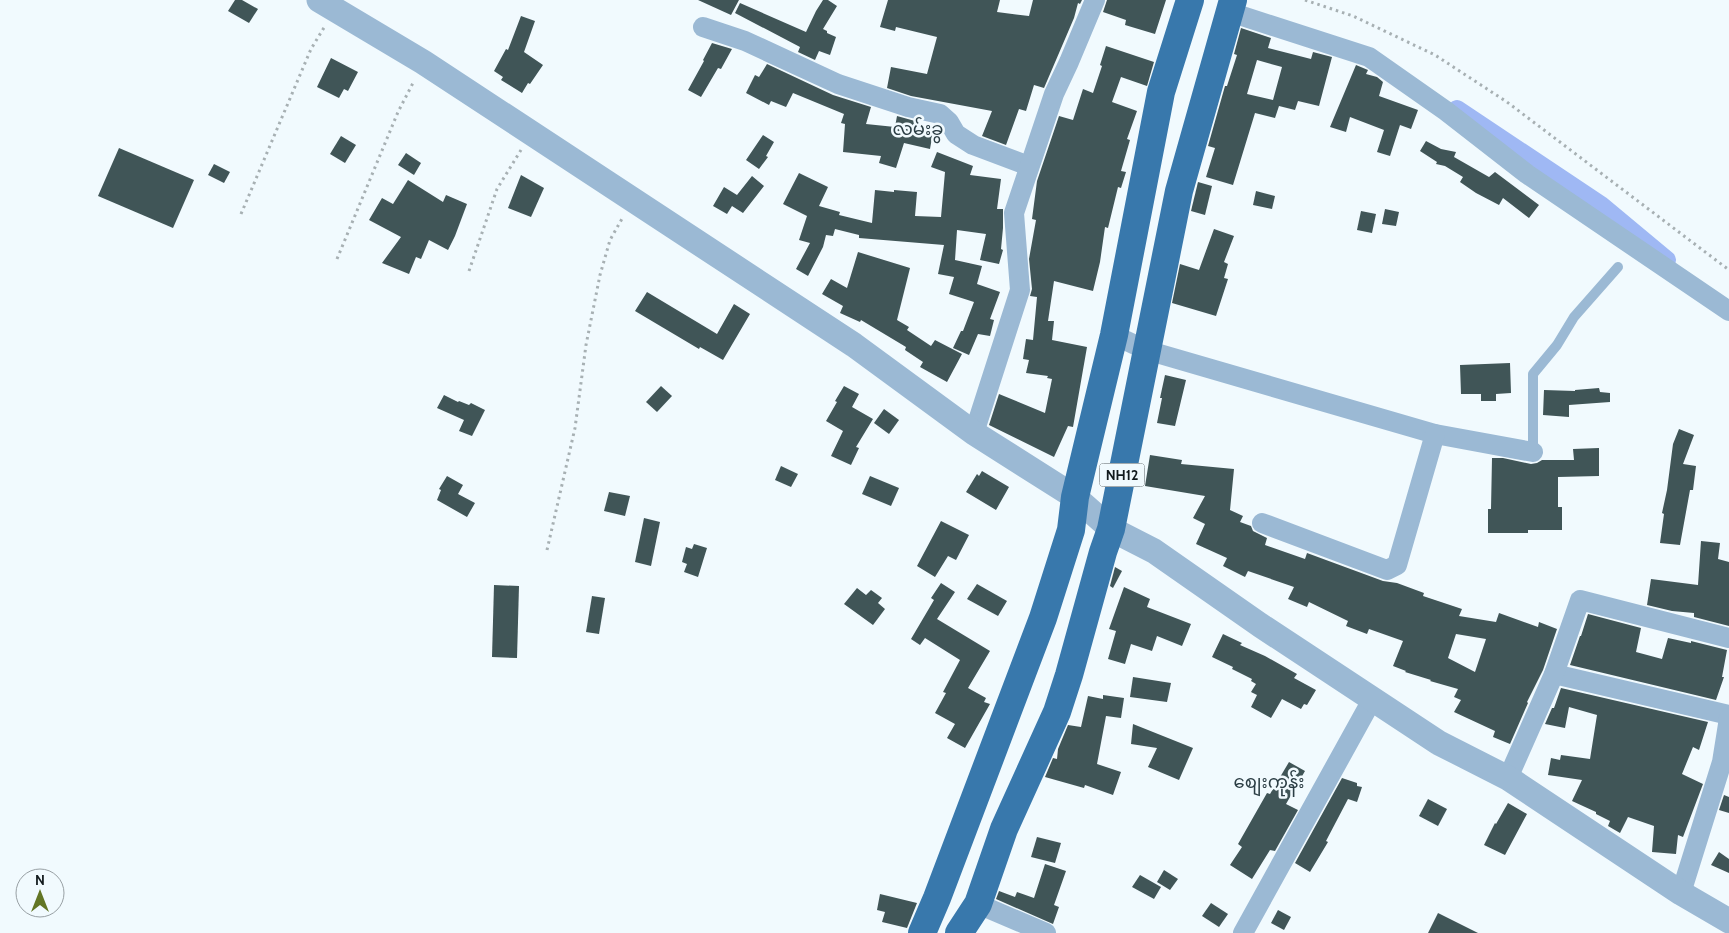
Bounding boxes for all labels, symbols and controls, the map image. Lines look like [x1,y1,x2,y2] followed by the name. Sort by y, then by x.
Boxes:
[893,116,943,144] district label: လမ်းခွ
[1100,464,1144,486] road number: NH12
[1234,769,1304,797] district label: စျေးကုန်း
[15,868,65,918] north arrow
[35,871,45,889] text: N

